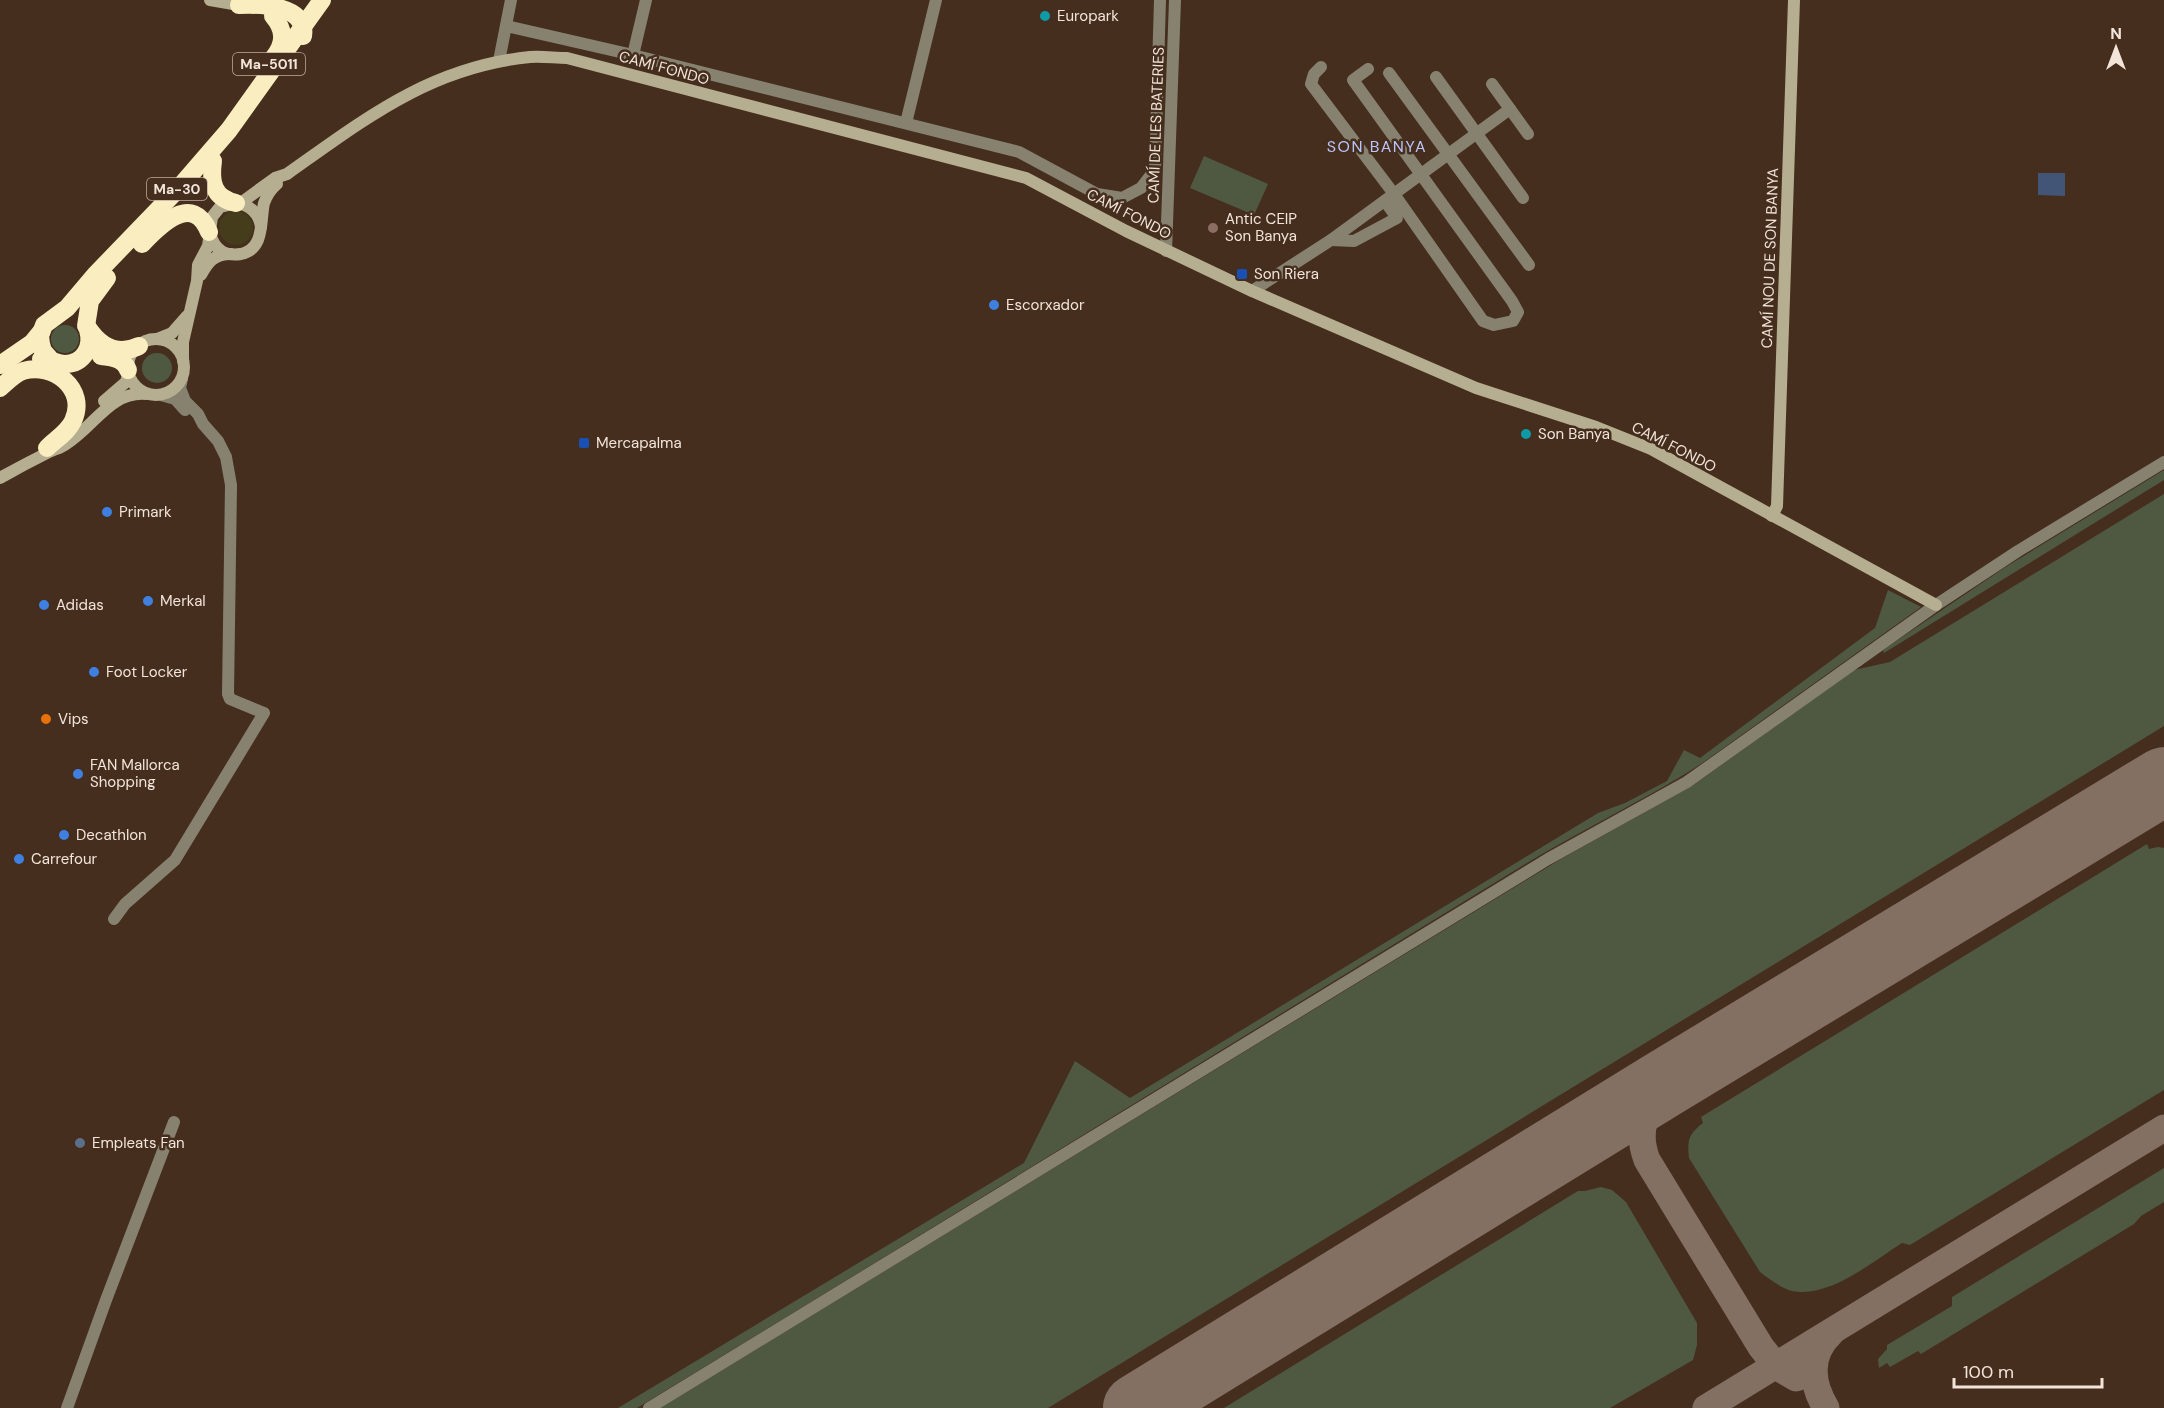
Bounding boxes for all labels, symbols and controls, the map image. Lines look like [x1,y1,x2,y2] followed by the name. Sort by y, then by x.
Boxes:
[1057,6,1119,26] place label: Europark
[1038,9,1052,23] marker: Europark
[2086,18,2146,78] north arrow
[2110,23,2122,44] text: N
[617,46,711,90] street label: CAMÍ FONDO
[1143,46,1169,204] street label: CAMÍ DE LES BATERIES
[233,53,305,75] road number: Ma-5011
[1327,136,1427,157] district label: SON BANYA
[1757,167,1783,349] street label: CAMÍ NOU DE SON BANYA
[147,178,207,200] road number: Ma-30
[1083,184,1175,244] street label: CAMÍ FONDO
[1225,209,1297,246] place label: Antic CEIP Son Banya
[1206,221,1220,235] marker: Antic CEIP Son Banya
[1254,264,1319,284] place label: Son Riera
[1235,267,1249,281] marker: Son Riera
[1006,295,1085,315] place label: Escorxador
[987,298,1001,312] marker: Escorxador
[1628,417,1720,477] street label: CAMÍ FONDO
[1538,424,1610,444] place label: Son Banya
[1519,427,1533,441] marker: Son Banya
[596,433,682,453] place label: Mercapalma
[577,436,591,450] marker: Mercapalma
[119,502,172,522] place label: Primark
[100,505,114,519] marker: Primark
[160,591,206,611] place label: Merkal
[141,594,155,608] marker: Merkal
[56,595,104,615] place label: Adidas
[37,598,51,612] marker: Adidas
[106,662,188,682] place label: Foot Locker
[87,665,101,679] marker: Foot Locker
[58,709,89,729] place label: Vips
[39,712,53,726] marker: Vips
[90,755,180,792] place label: FAN Mallorca Shopping
[71,767,85,781] marker: FAN Mallorca Shopping
[76,825,147,845] place label: Decathlon
[57,828,71,842] marker: Decathlon
[31,849,98,869] place label: Carrefour
[12,852,26,866] marker: Carrefour
[92,1133,185,1153] place label: Empleats Fan
[73,1136,87,1150] marker: Empleats Fan
[1954,1351,2102,1389] scale bar
[1963,1360,2014,1384] text: 100 m

